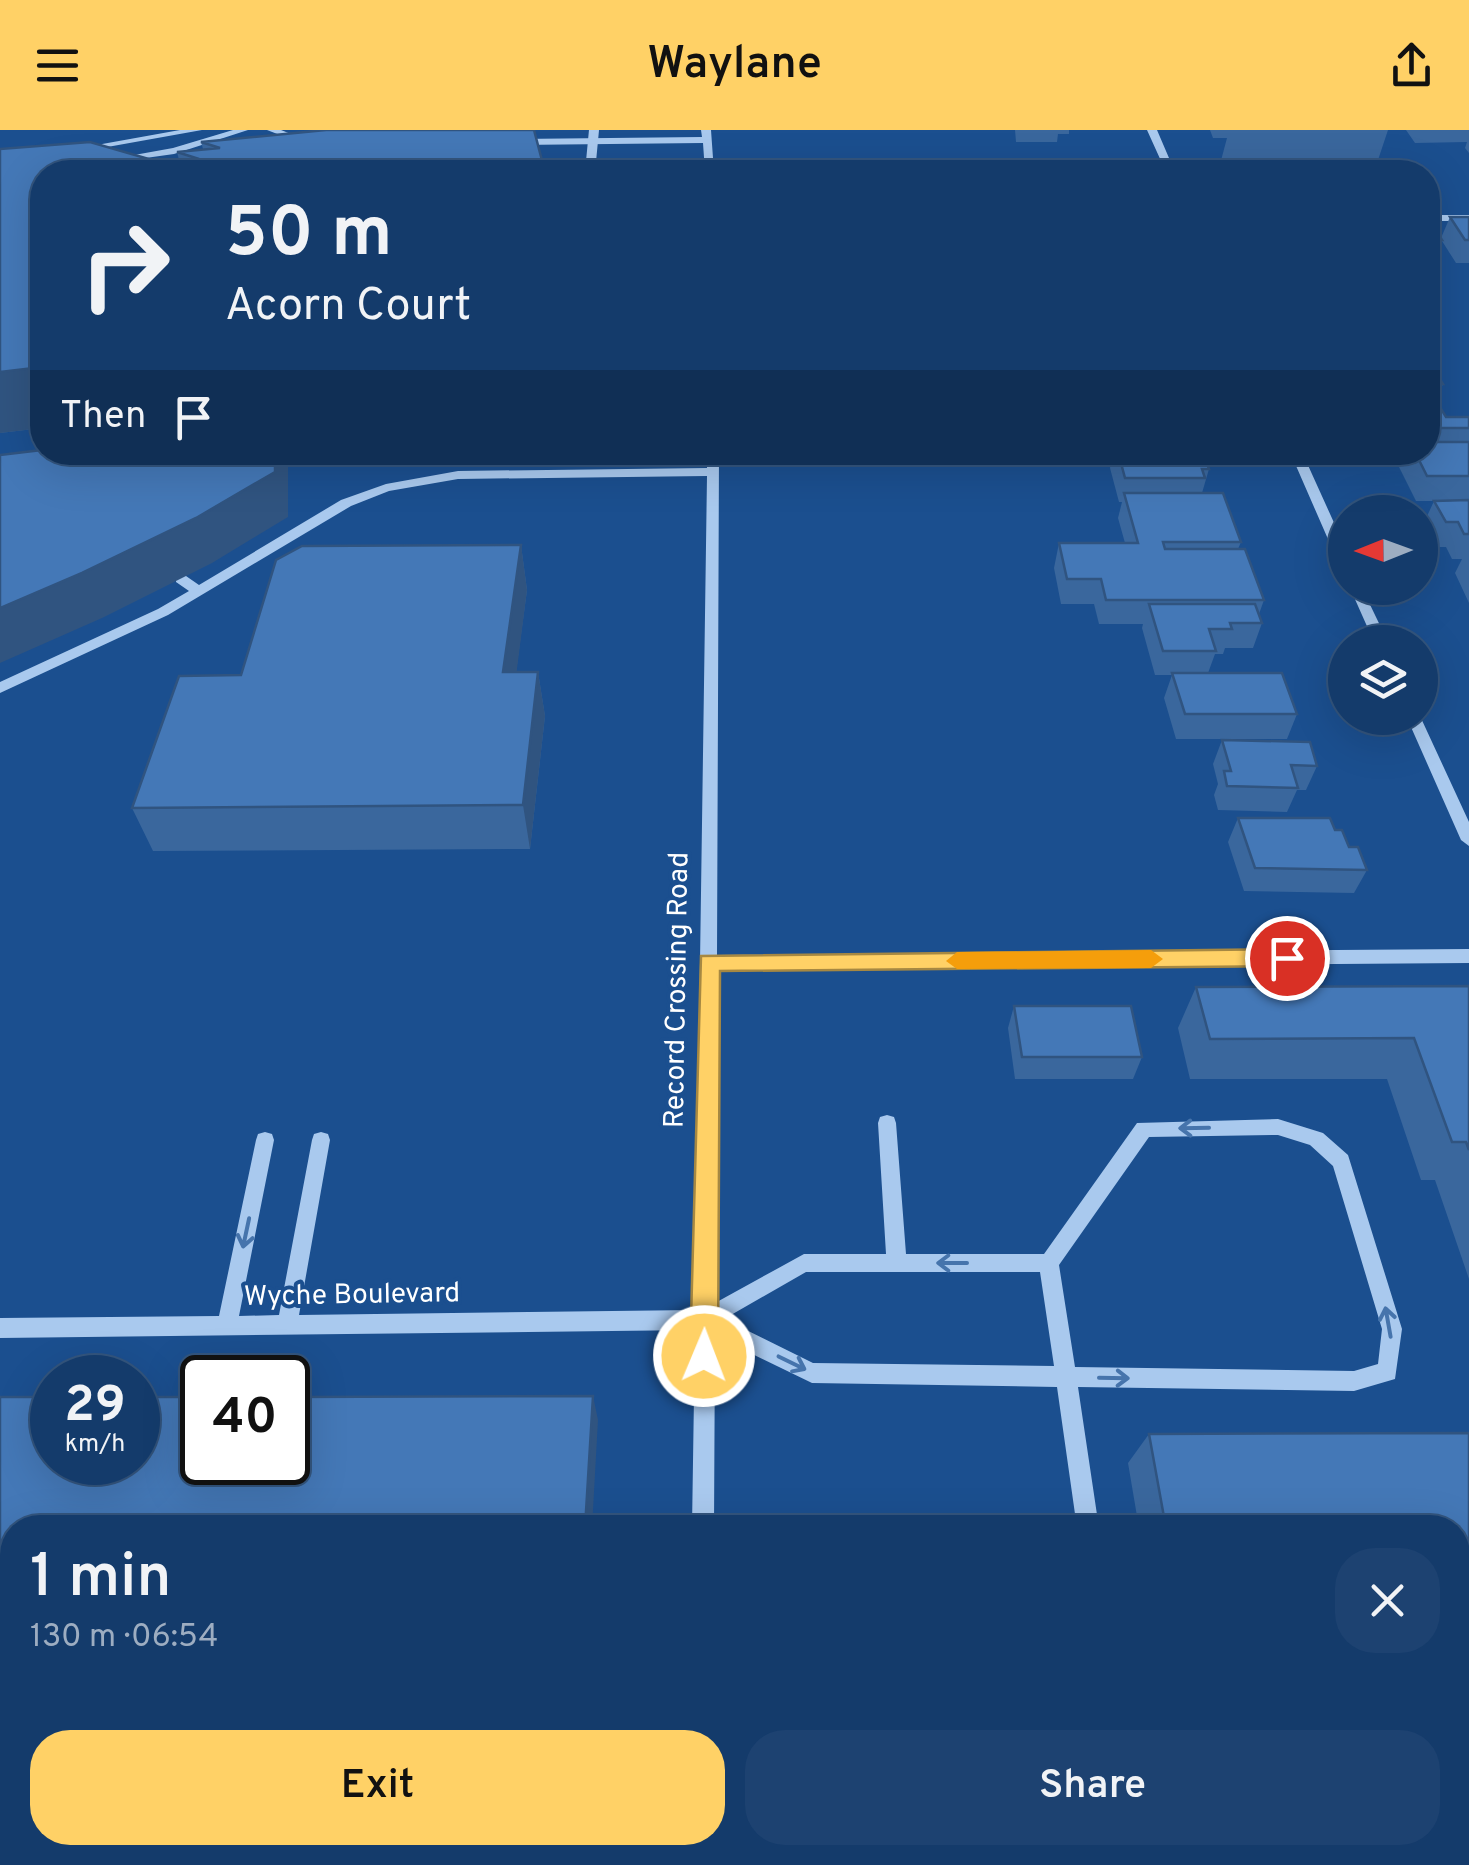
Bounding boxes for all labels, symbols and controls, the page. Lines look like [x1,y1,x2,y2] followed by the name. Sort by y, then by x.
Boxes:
[647,37,822,94] text: Waylane
[30,38,85,93] icon: menu
[1384,38,1439,93] icon: share
[225,192,392,281] text: 50 m
[60,200,190,330] icon: right
[225,279,471,336] text: Acorn Court
[166,390,221,445] icon: arrive
[60,393,146,442] text: Then
[1328,495,1438,605] north arrow
[1328,495,1438,735] map controls
[1328,625,1438,735] button: layers
[658,852,698,1128] street label: Record Crossing Road
[1245,916,1330,1001] pin
[1260,931,1315,986] icon: arrive
[1179,1118,1212,1138] one-way arrow
[235,1216,254,1248] one-way arrow
[936,1254,968,1272] one-way arrow
[244,1276,460,1316] street label: Wyche Boulevard
[652,1304,756,1408] position arrow
[1378,1306,1397,1339] one-way arrow
[777,1354,806,1373] one-way arrow
[180,1355,310,1485] speed limit sign: 40
[1098,1369,1130,1388] one-way arrow
[64,1376,126,1439] text: 29
[65,1429,125,1461] text: km/h
[30,1542,171,1618] text: 1 min
[1335,1548,1440,1653] button: close
[30,1618,218,1658] text: 130 m · 06:54
[30,1730,725,1845] button: Exit
[745,1730,1440,1845] button: Share

